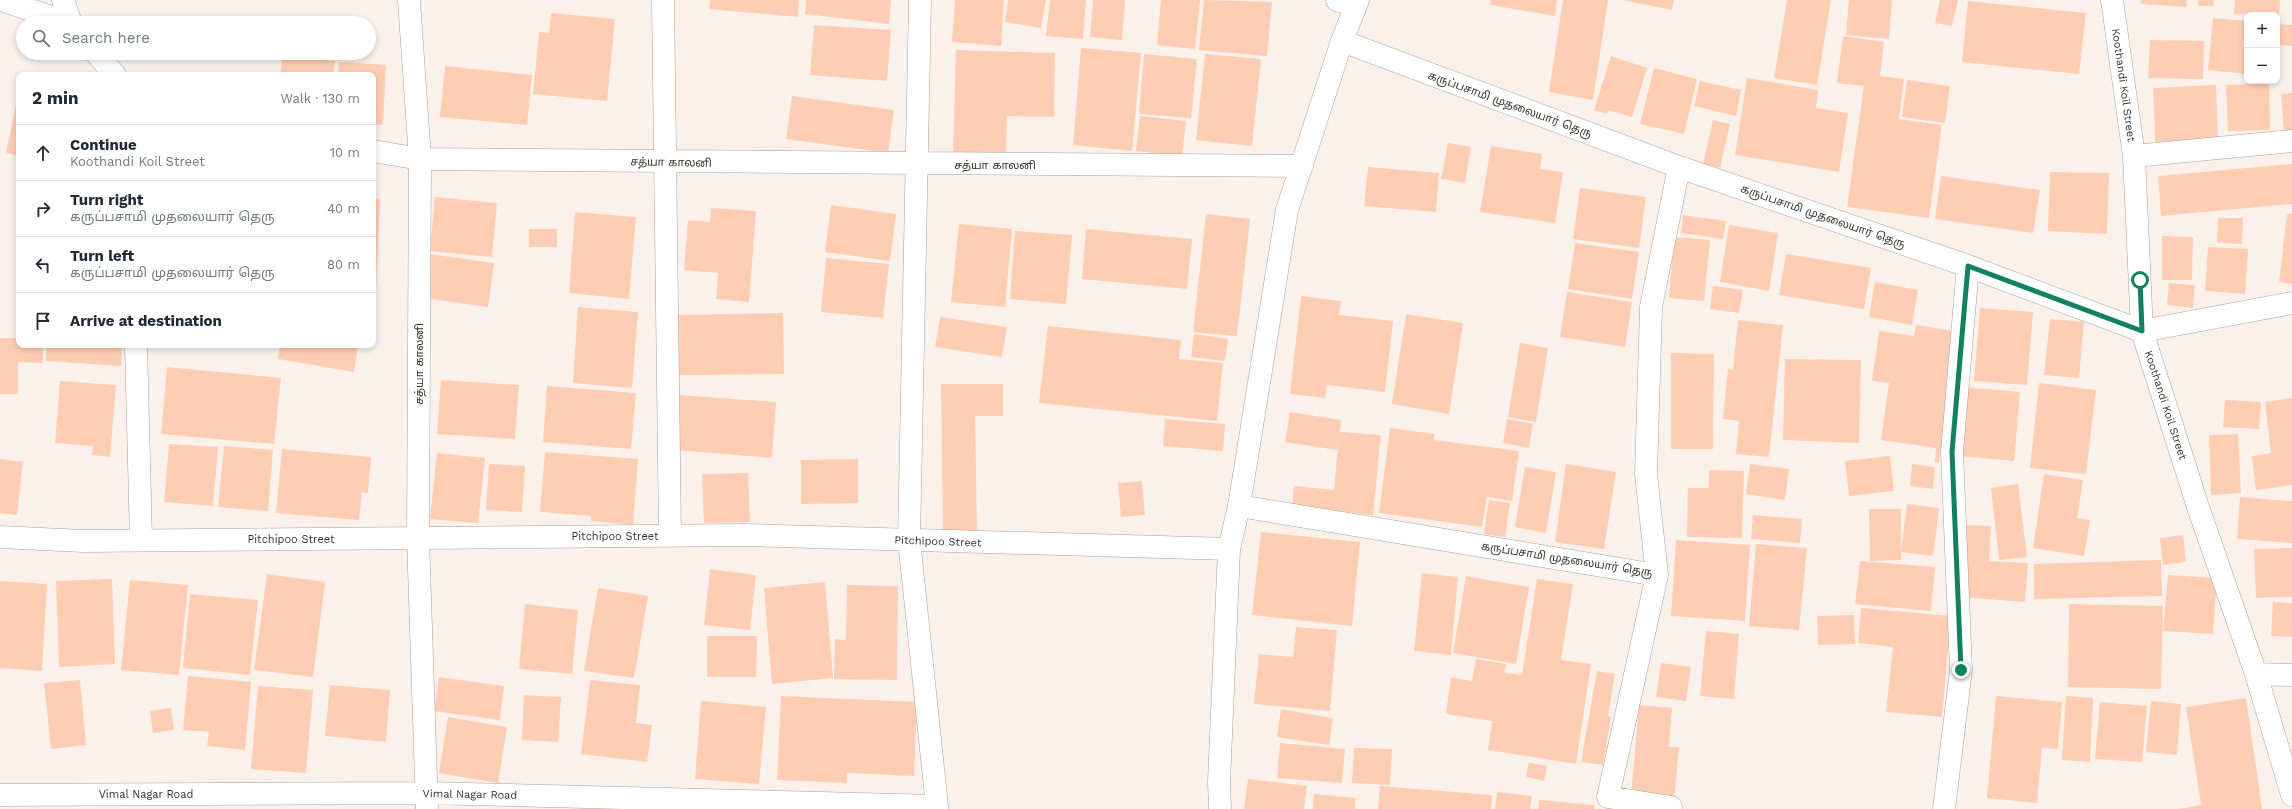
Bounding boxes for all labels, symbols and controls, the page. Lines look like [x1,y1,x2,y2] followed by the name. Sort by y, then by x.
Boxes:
[2244,12,2280,84] map controls
[2244,12,2280,48] button: +
[16,16,376,60] search box
[30,27,52,49] icon: search
[2109,28,2138,143] street label: Koothandi Koil Street
[62,29,150,47] text: Search here
[2244,48,2280,84] button: −
[1426,69,1594,141] street label: கருப்பசாமி முதலையார் தெரு
[32,88,78,108] text: 2 min
[281,91,360,106] text: Walk · 130 m
[70,136,137,154] text: Continue
[32,142,54,164] icon: ahead
[330,145,360,160] text: 10 m
[70,154,205,169] text: Koothandi Koil Street
[630,155,712,171] street label: சத்யா காலனி
[954,159,1036,173] street label: சத்யா காலனி
[1739,182,1907,252] street label: கருப்பசாமி முதலையார் தெரு
[70,191,143,209] text: Turn right
[32,198,54,220] icon: right
[327,201,360,216] text: 40 m
[70,209,275,224] text: கருப்பசாமி முதலையார் தெரு
[70,247,134,265] text: Turn left
[32,254,54,276] icon: left
[327,257,360,272] text: 80 m
[70,265,275,280] text: கருப்பசாமி முதலையார் தெரு
[2131,271,2149,289] route start
[32,310,54,332] icon: arrive
[70,312,222,330] text: Arrive at destination
[413,323,427,405] street label: சத்யா காலனி
[2142,349,2189,462] street label: Koothandi Koil Street
[571,530,659,543] street label: Pitchipoo Street
[247,533,335,546] street label: Pitchipoo Street
[894,533,982,550] street label: Pitchipoo Street
[1480,540,1654,581] street label: கருப்பசாமி முதலையார் தெரு
[1952,661,1970,679] route end
[423,787,517,802] street label: Vimal Nagar Road
[99,788,193,801] street label: Vimal Nagar Road

